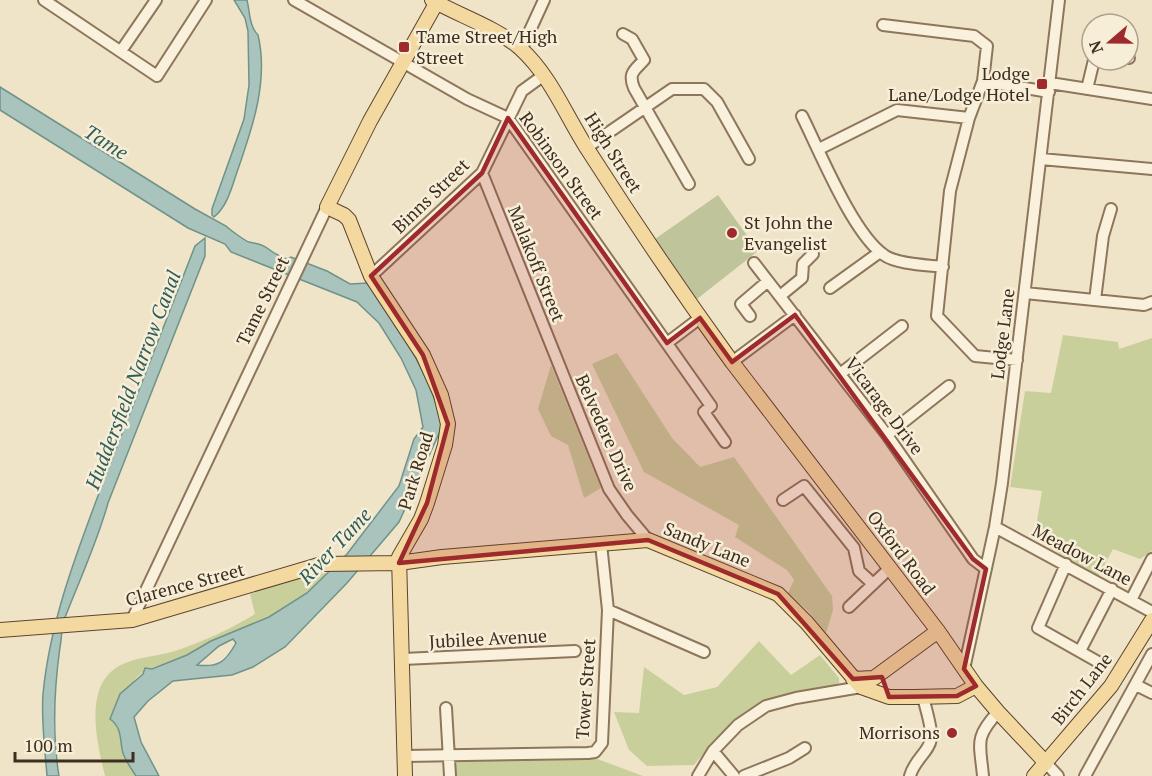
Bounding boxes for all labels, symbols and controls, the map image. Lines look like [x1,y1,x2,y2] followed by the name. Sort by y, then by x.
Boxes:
[1080,12,1140,72] north arrow
[416,24,558,69] place label: Tame Street/High Street
[1083,38,1108,57] text: N
[397,40,411,54] marker: Tame Street/High Street
[888,61,1030,106] place label: Lodge Lane/Lodge Hotel
[1035,77,1049,91] marker: Lodge Lane/Lodge Hotel
[515,107,609,224] street label: Robinson Street
[580,108,648,198] street label: High Street
[79,118,133,166] water label: Tame
[387,152,474,238] street label: Binns Street
[503,202,571,325] street label: Malakoff Street
[744,210,833,255] place label: St John the Evangelist
[725,226,739,240] marker: St John the Evangelist
[230,252,294,349] street label: Tame Street
[78,266,187,494] water label: Huddersfield Narrow Canal
[985,287,1019,381] street label: Lodge Lane
[840,351,930,459] street label: Vicarage Drive
[570,370,643,495] street label: Belvedere Drive
[392,429,438,513] street label: Park Road
[291,501,377,591] water label: River Tame
[862,505,941,599] street label: Oxford Road
[660,516,754,572] street label: Sandy Lane
[1028,518,1137,590] street label: Meadow Lane
[123,557,247,611] street label: Clarence Street
[428,623,548,653] street label: Jubilee Avenue
[570,637,601,740] street label: Tower Street
[1045,647,1117,729] street label: Birch Lane
[859,720,940,744] place label: Morrisons
[15,725,134,763] scale bar
[945,726,959,740] marker: Morrisons
[24,733,73,757] text: 100 m

